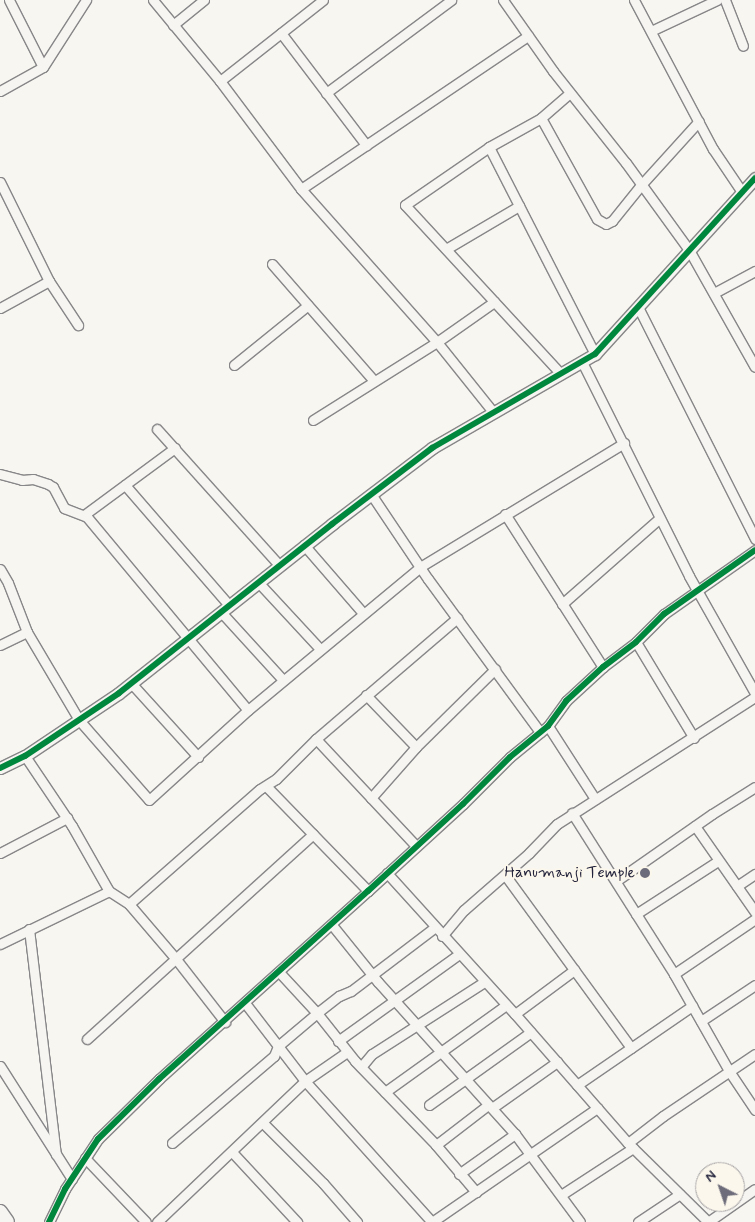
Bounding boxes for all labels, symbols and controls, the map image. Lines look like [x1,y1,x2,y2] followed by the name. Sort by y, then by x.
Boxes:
[505,863,635,883] place label: Hanumanji Temple
[639,867,651,879] marker: Hanumanji Temple
[695,1162,745,1212] north arrow
[701,1167,720,1186] text: N

